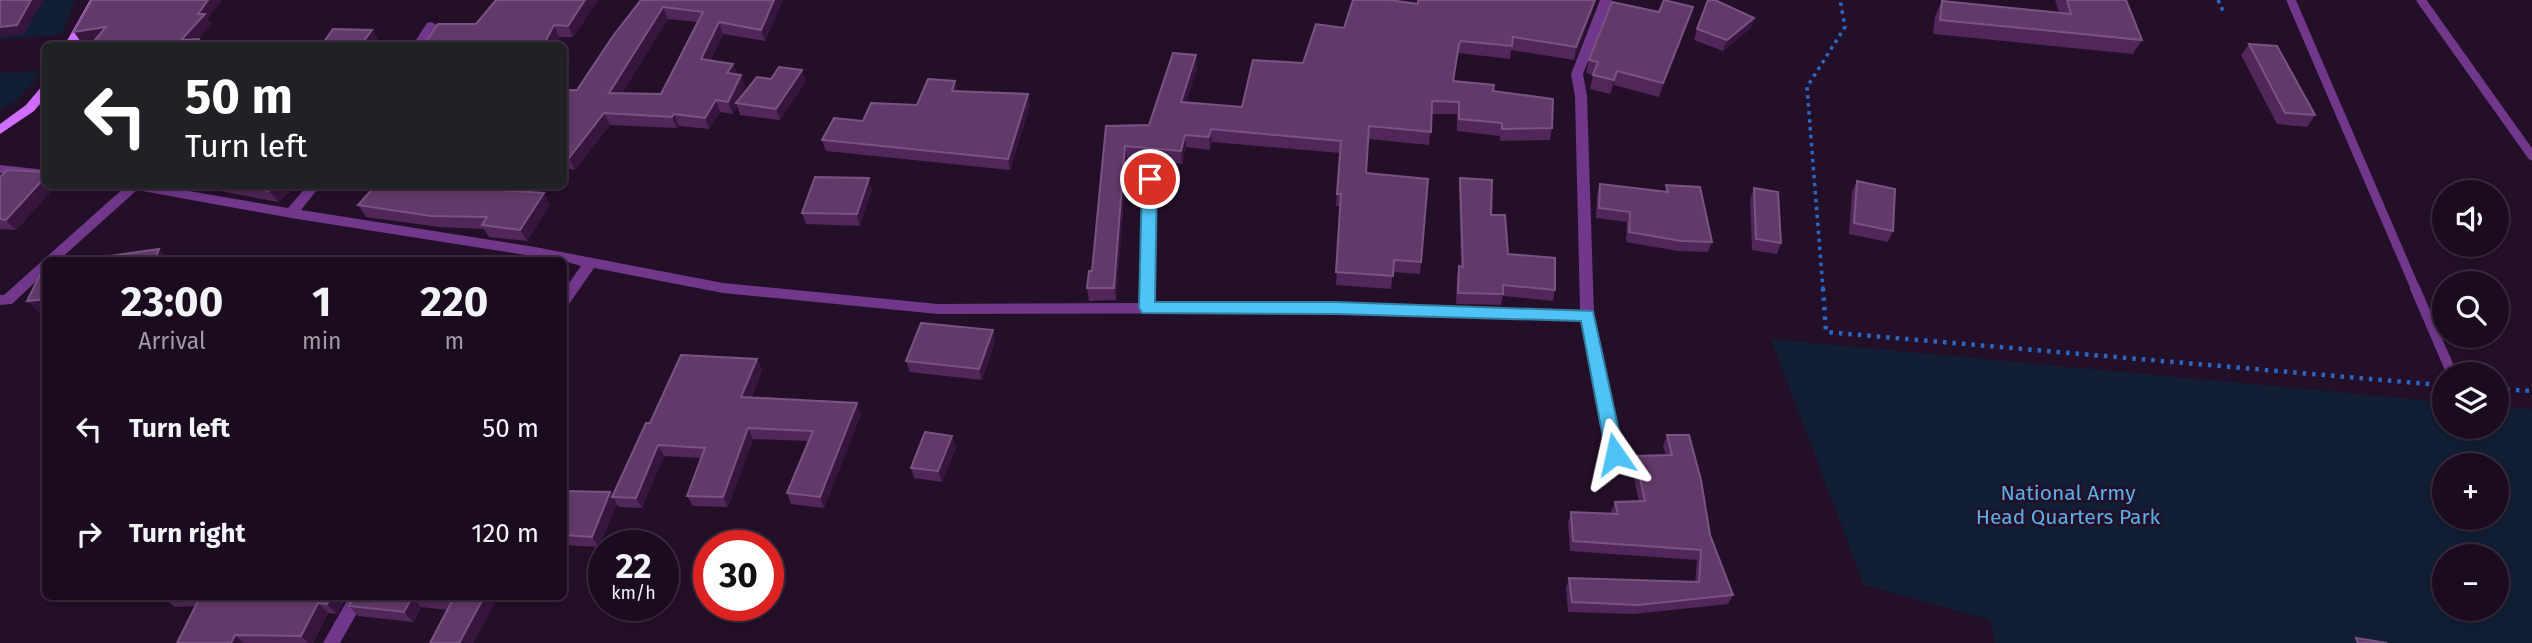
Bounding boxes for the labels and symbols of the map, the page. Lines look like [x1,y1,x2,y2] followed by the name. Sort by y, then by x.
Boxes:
[1120,149,1180,209] pin
[1578,417,1652,491] position arrow
[1976,480,2161,530] park label: National Army Head Quarters Park
[693,530,784,621] speed limit sign: 30

